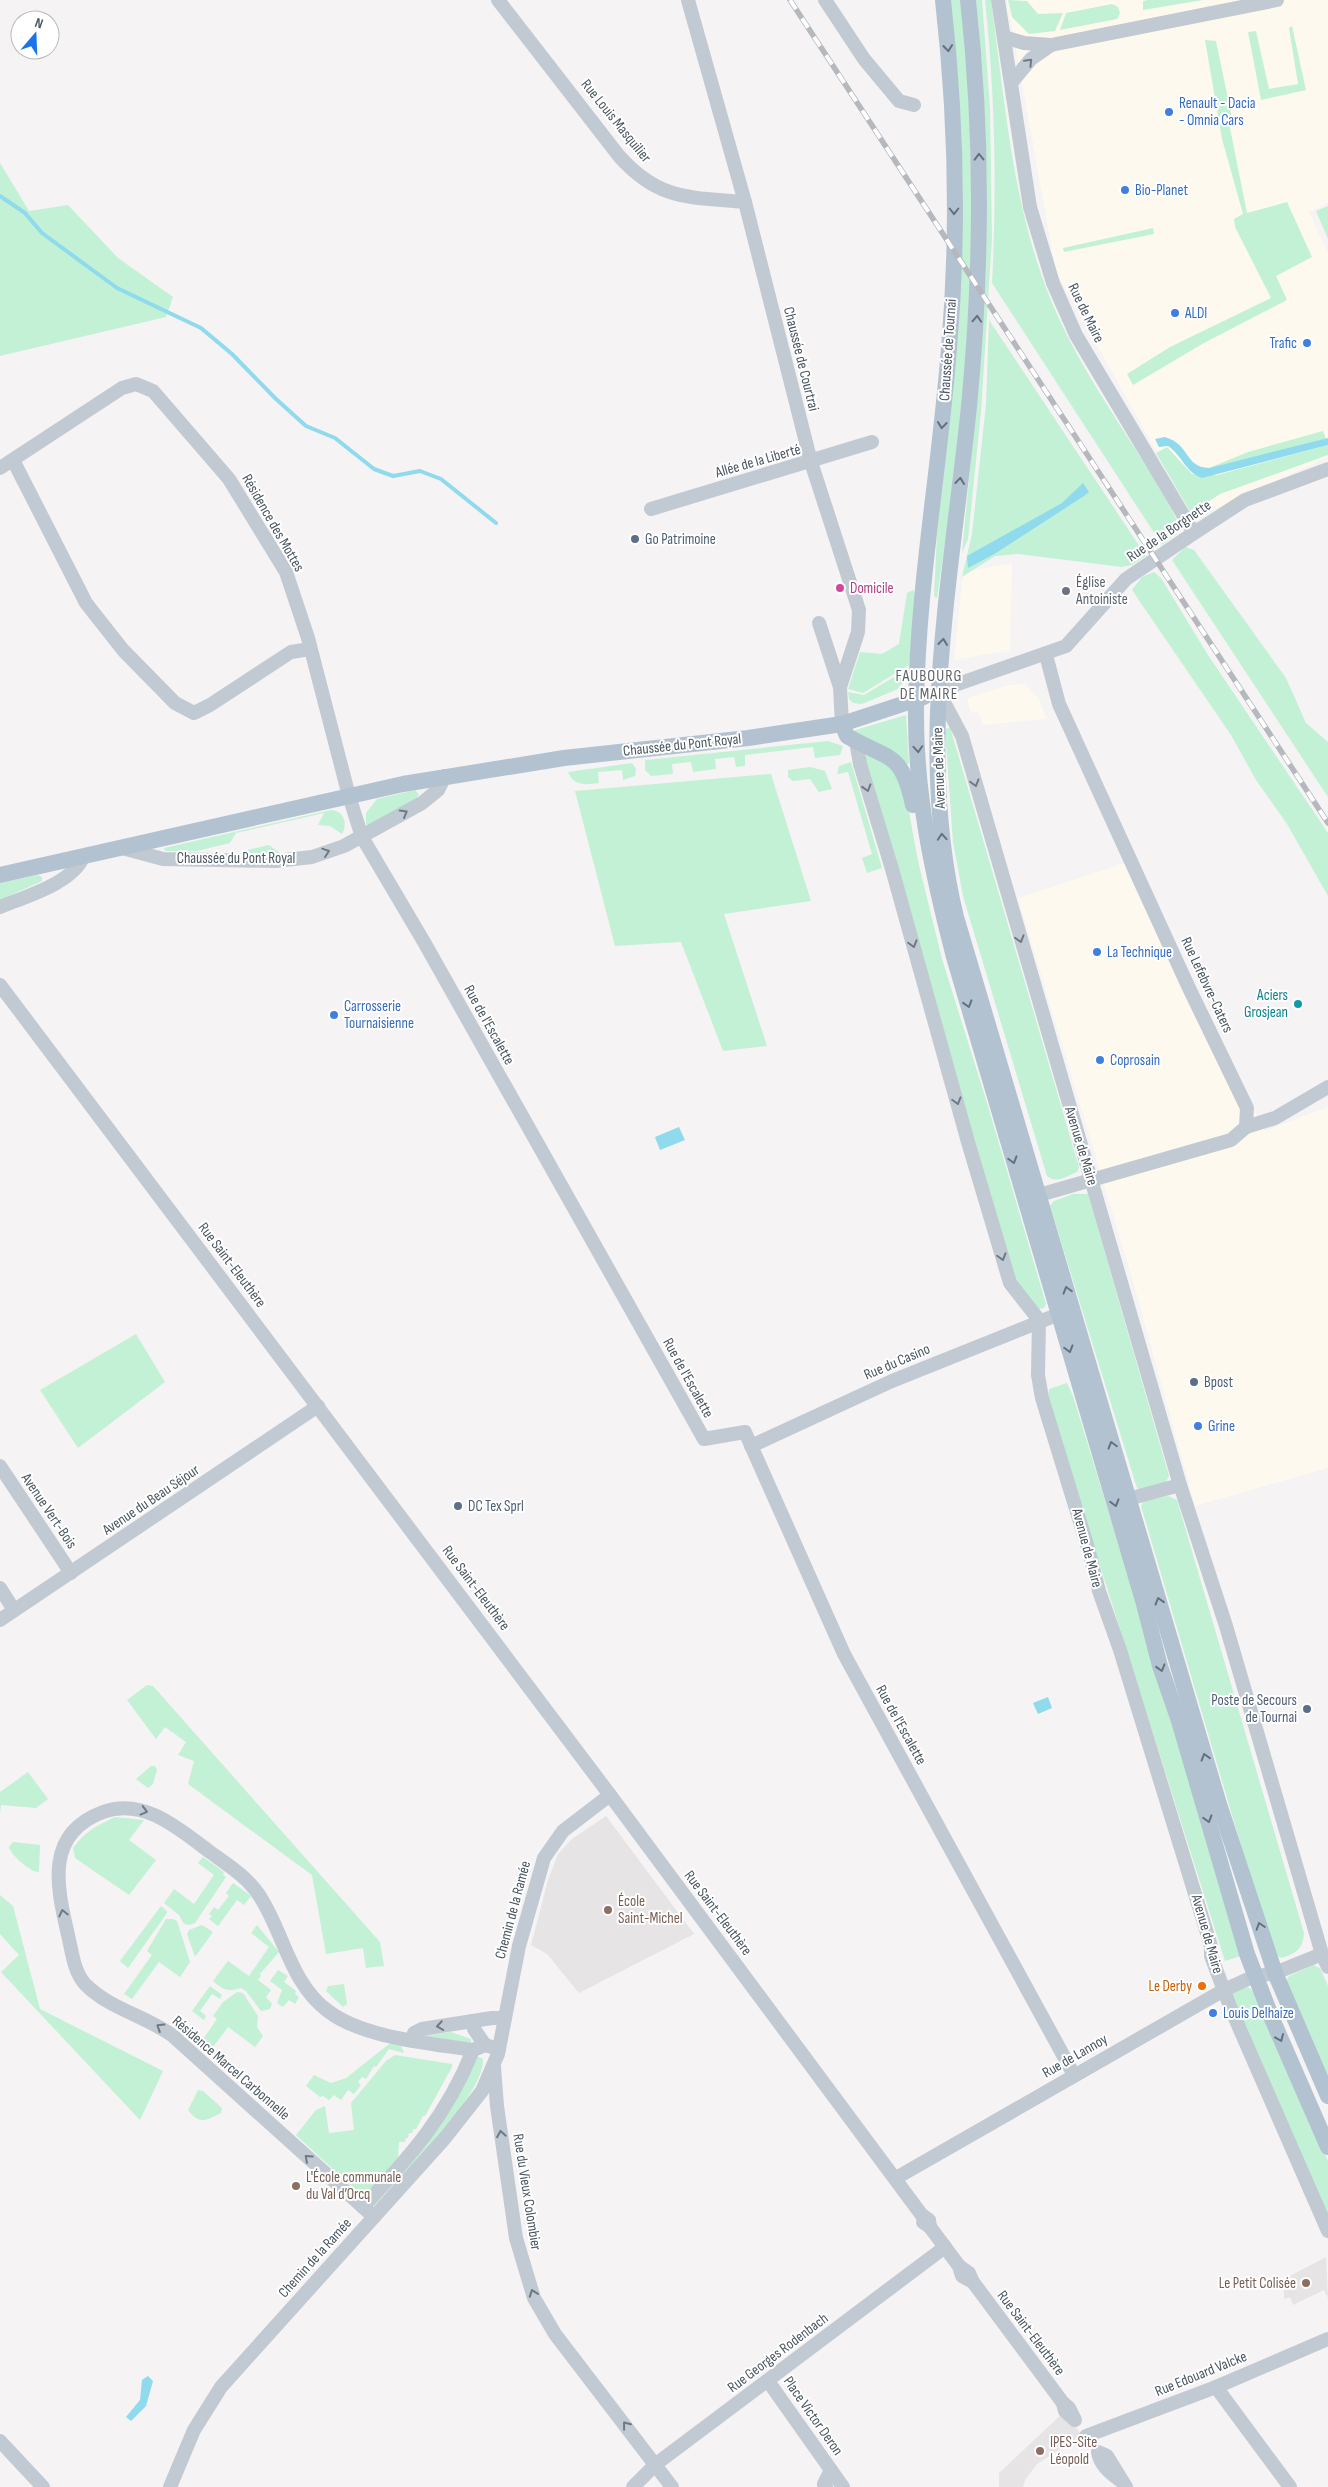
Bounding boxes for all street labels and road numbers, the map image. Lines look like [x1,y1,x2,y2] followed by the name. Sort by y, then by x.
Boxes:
[577,76,656,167] street label: Rue Louis Masquilier
[1063,280,1109,346] street label: Rue de Maire
[935,298,961,402] street label: Chaussée de Tournai
[779,305,823,413] street label: Chaussée de Courtrai
[712,440,803,483] street label: Allée de la Liberté
[237,471,309,575] street label: Résidence des Mottes
[1123,496,1215,566] street label: Rue de la Borgnette
[928,727,950,810] street label: Avenue de Maire
[622,729,742,761] street label: Chaussée du Pont Royal
[177,849,295,868] street label: Chaussée du Pont Royal
[1177,934,1237,1036] street label: Rue Lefebvre-Caters
[459,982,519,1068] street label: Rue de l'Escalette
[1060,1103,1102,1188] street label: Avenue de Maire
[194,1219,270,1311] street label: Rue Saint-Eleuthère
[658,1335,718,1421] street label: Rue de l'Escalette
[861,1340,933,1384] street label: Rue du Casino
[98,1460,204,1540] street label: Avenue du Beau Séjour
[16,1469,81,1552] street label: Avenue Vert-Bois
[1067,1505,1107,1590] street label: Avenue de Maire
[438,1542,514,1634] street label: Rue Saint-Eleuthère
[871,1682,931,1768] street label: Rue de l'Escalette
[491,1859,535,1961] street label: Chemin de la Ramée
[680,1867,756,1959] street label: Rue Saint-Eleuthère
[1186,1891,1227,1976] street label: Avenue de Maire
[168,2012,294,2124] street label: Résidence Marcel Carbonnelle
[1039,2030,1111,2082] street label: Rue de Lannoy
[508,2132,546,2252] street label: Rue du Vieux Colombier
[274,2214,356,2302] street label: Chemin de la Ramée
[993,2287,1069,2379] street label: Rue Saint-Eleuthère
[724,2309,832,2397] street label: Rue Georges Rodenbach
[1152,2347,1250,2401] street label: Rue Edouard Valcke
[779,2373,847,2459] street label: Place Victor Deron

